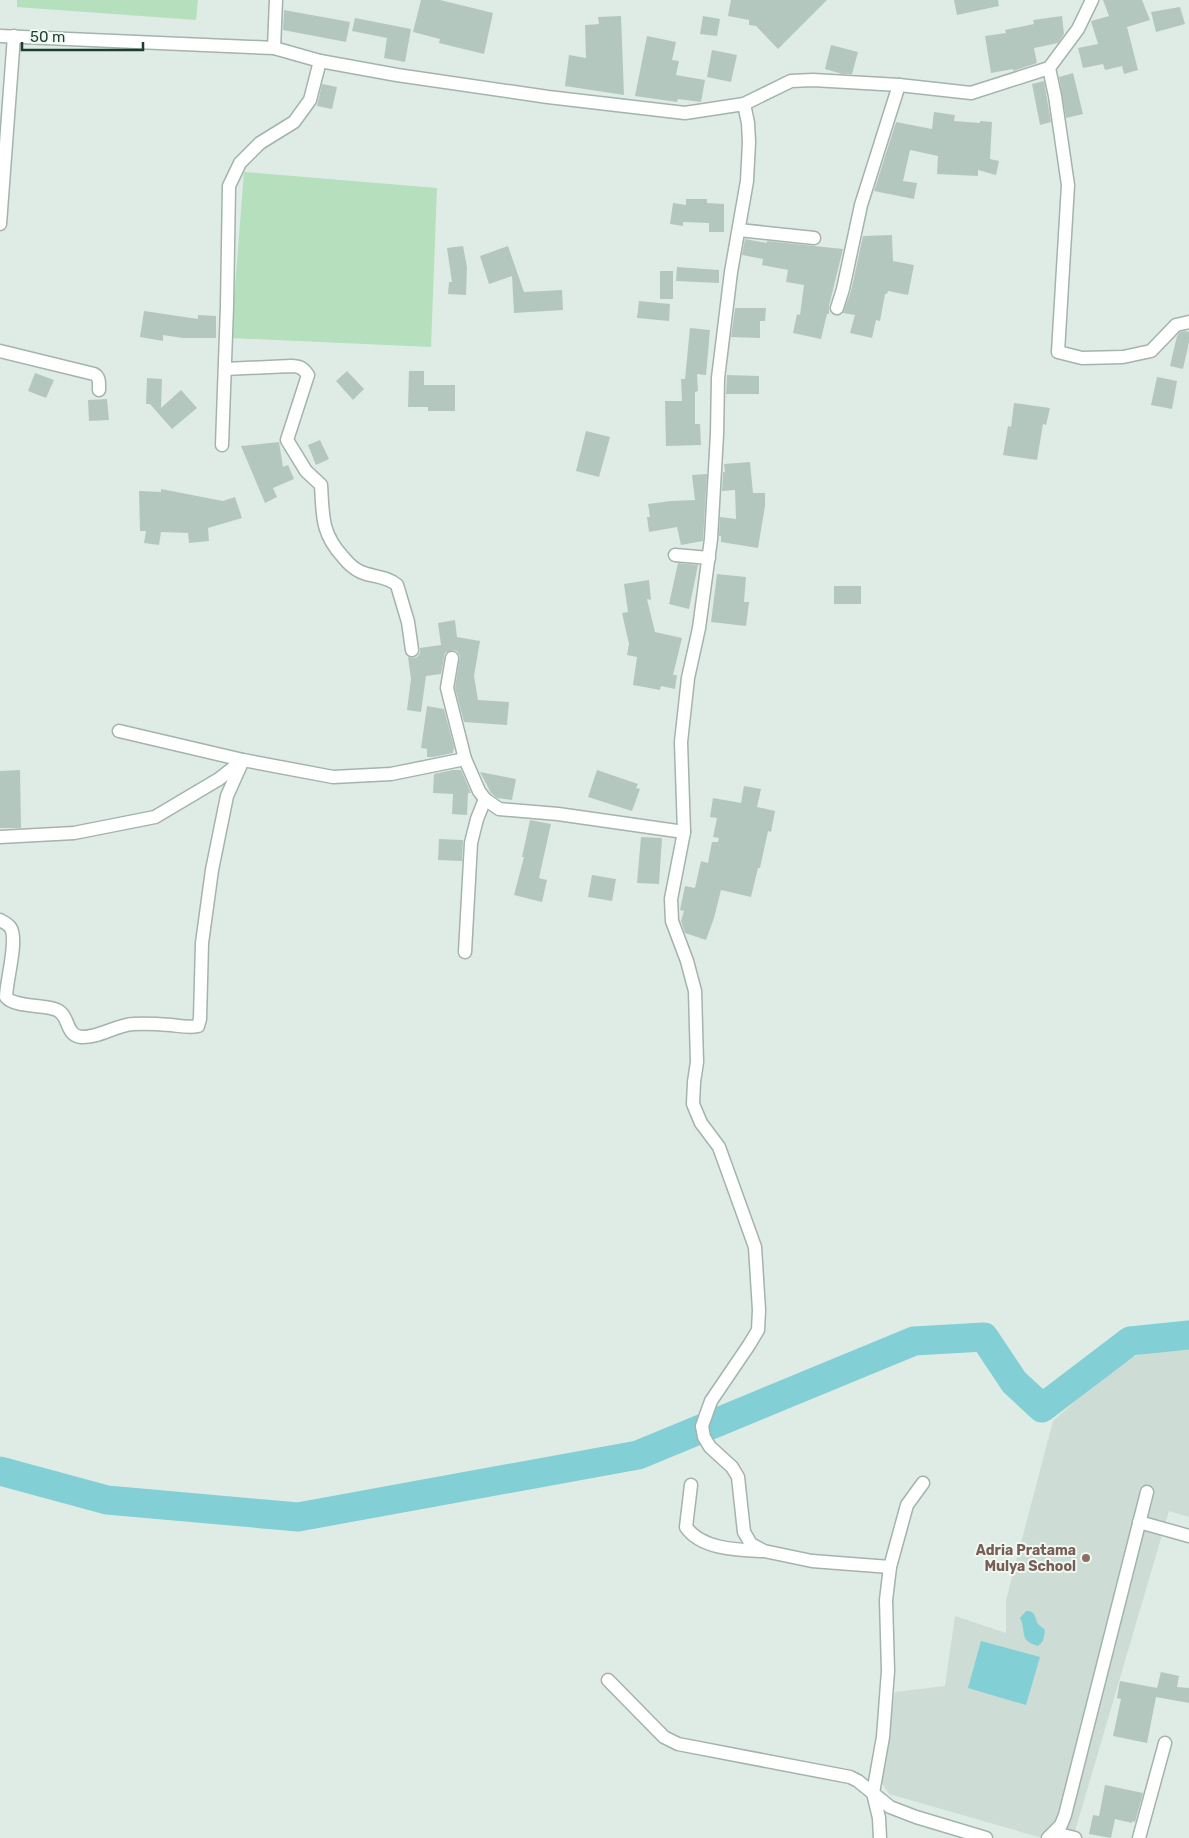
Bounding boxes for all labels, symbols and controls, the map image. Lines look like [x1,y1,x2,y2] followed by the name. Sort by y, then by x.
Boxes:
[22,20,144,52] scale bar
[30,28,65,46] text: 50 m
[976,1542,1076,1575] place label: Adria Pratama Mulya School
[1080,1552,1092,1564] marker: Adria Pratama Mulya School

